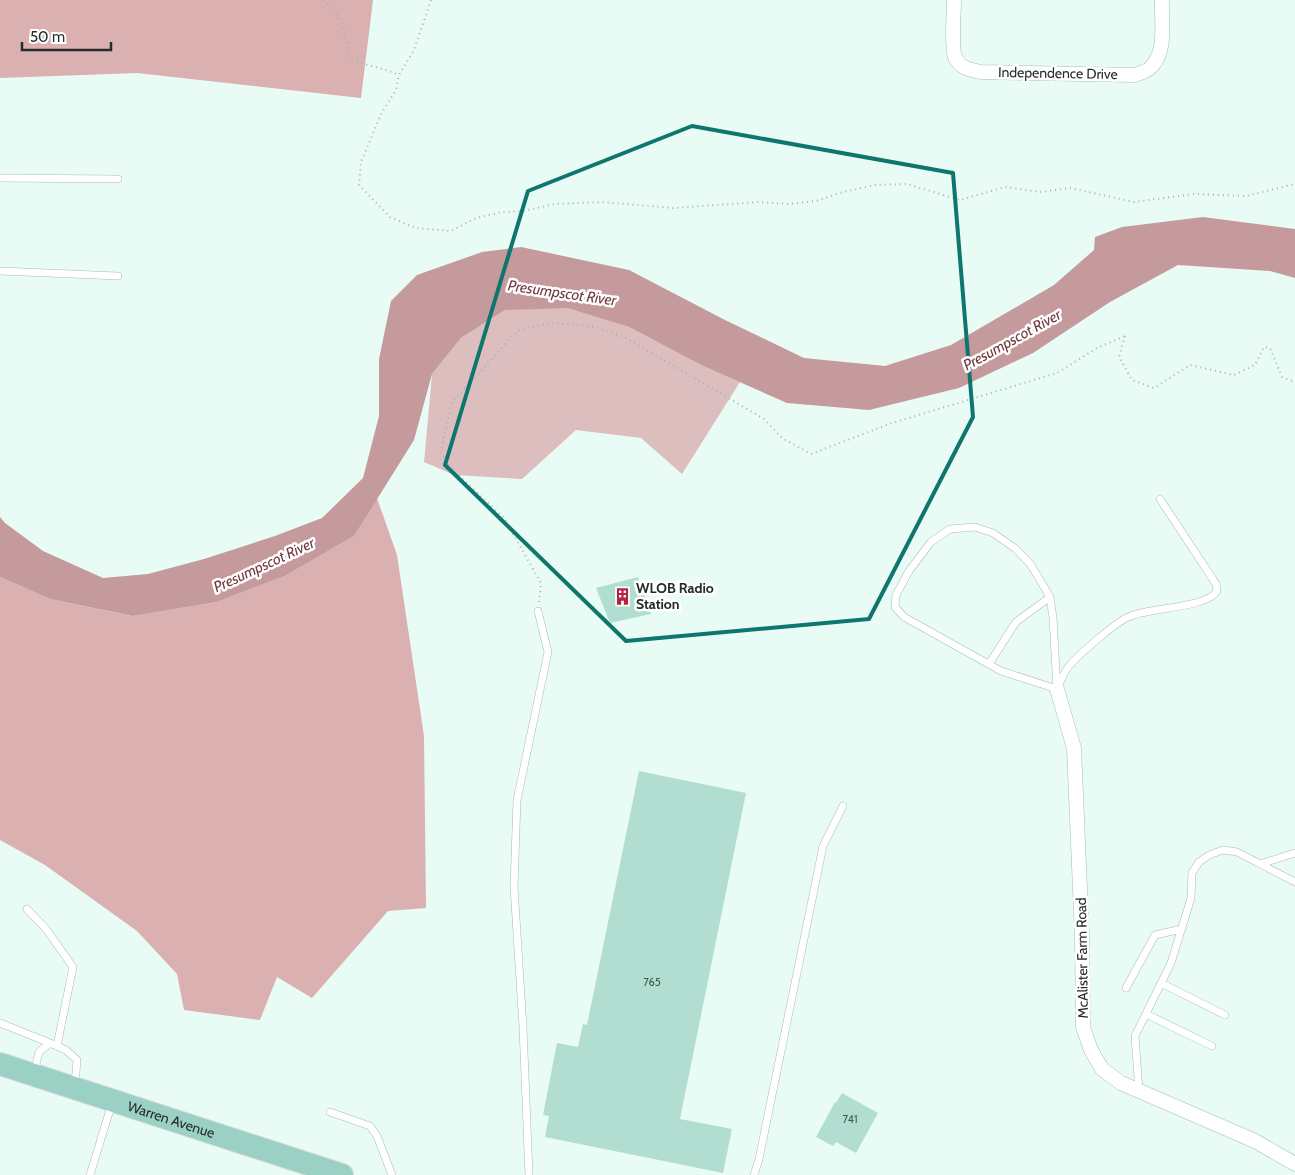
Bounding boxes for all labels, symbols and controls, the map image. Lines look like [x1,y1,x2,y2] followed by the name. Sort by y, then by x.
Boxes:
[22,20,111,52] scale bar
[30,28,65,46] text: 50 m
[998,63,1118,83] street label: Independence Drive
[507,276,619,310] water label: Presumpscot River
[960,305,1065,374] water label: Presumpscot River
[211,533,319,596] water label: Presumpscot River
[636,579,714,613] place label: WLOB Radio Station
[612,586,632,606] building icon: WLOB Radio Station
[1072,897,1092,1019] street label: McAlister Farm Road
[643,975,661,989] house number: 765
[125,1097,217,1142] street label: Warren Avenue
[842,1112,858,1126] house number: 741

